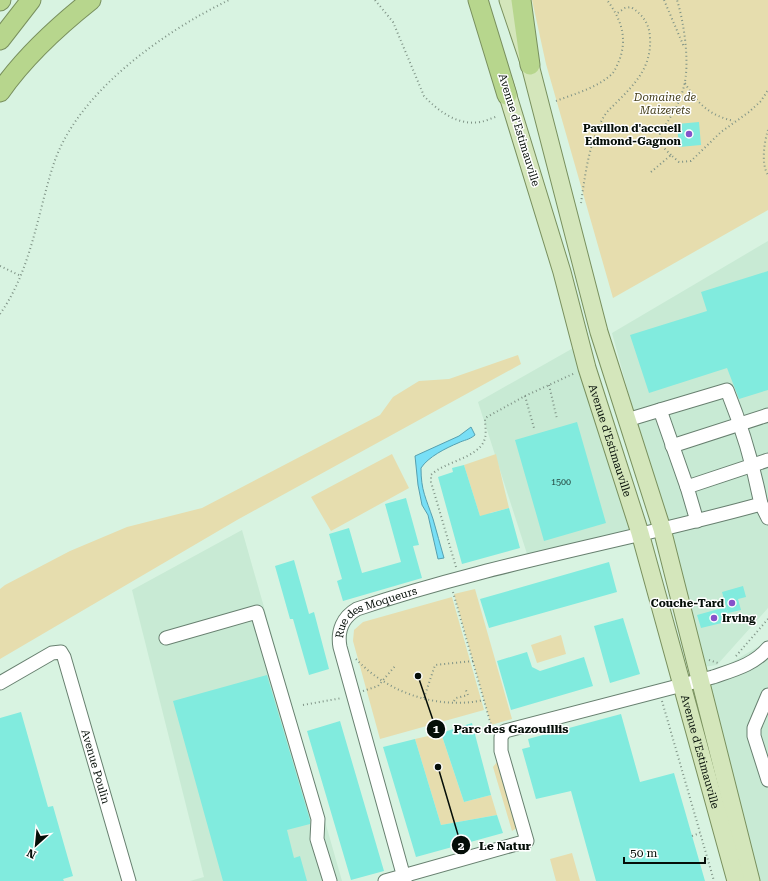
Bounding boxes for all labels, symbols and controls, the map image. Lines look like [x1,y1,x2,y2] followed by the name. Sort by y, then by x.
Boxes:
[496,72,542,188] street label: Avenue d'Estimauville
[633,91,697,117] park label: Domaine de Maizerets
[583,122,682,148] place label: Pavillon d'accueil Edmond-Gagnon
[684,129,694,139] marker: Pavillon d'accueil Edmond-Gagnon
[586,383,634,498] street label: Avenue d'Estimauville
[551,477,571,487] house number: 1500
[333,584,418,639] street label: Rue des Moqueurs
[651,597,725,610] place label: Couche-Tard
[727,598,737,608] marker: Couche-Tard
[722,612,756,625] place label: Irving
[709,613,719,623] marker: Irving
[678,693,722,810] street label: Avenue d'Estimauville
[426,717,577,741] callout: Parc des Gazouillis
[433,722,440,736] text: 1
[453,722,569,736] text: Parc des Gazouillis
[79,728,113,805] street label: Avenue Poulin
[16,825,56,865] north arrow
[451,833,539,857] callout: Le Natur
[458,839,465,853] text: 2
[479,839,532,853] text: Le Natur
[624,839,705,865] scale bar
[24,846,38,861] text: N
[630,846,657,860] text: 50 m

